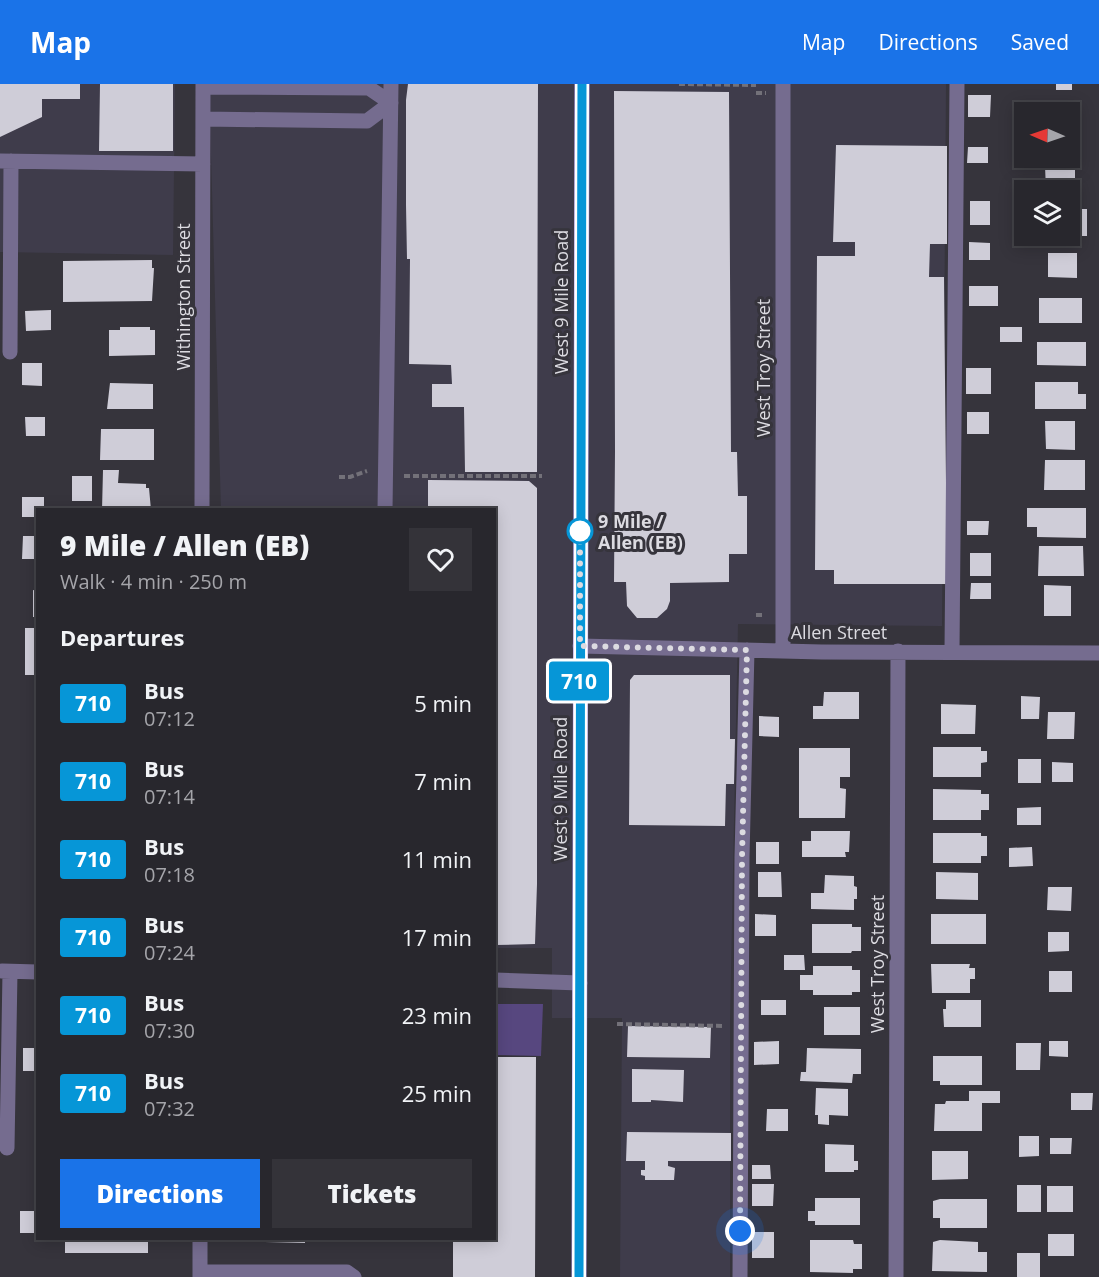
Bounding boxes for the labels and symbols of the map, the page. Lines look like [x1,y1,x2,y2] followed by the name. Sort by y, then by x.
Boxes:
[1014,102,1080,168] north arrow
[171,223,195,371] street label: Withington Street
[549,230,573,374] street label: West 9 Mile Road
[751,299,775,437] street label: West Troy Street
[598,509,683,554] place label: 9 Mile / Allen (EB)
[567,518,593,544] marker: 9 Mile / Allen (EB)
[791,620,887,644] street label: Allen Street
[544,662,614,700] line badge: 710
[548,717,572,861] street label: West 9 Mile Road
[865,895,889,1033] street label: West Troy Street
[725,1216,755,1246] your location

